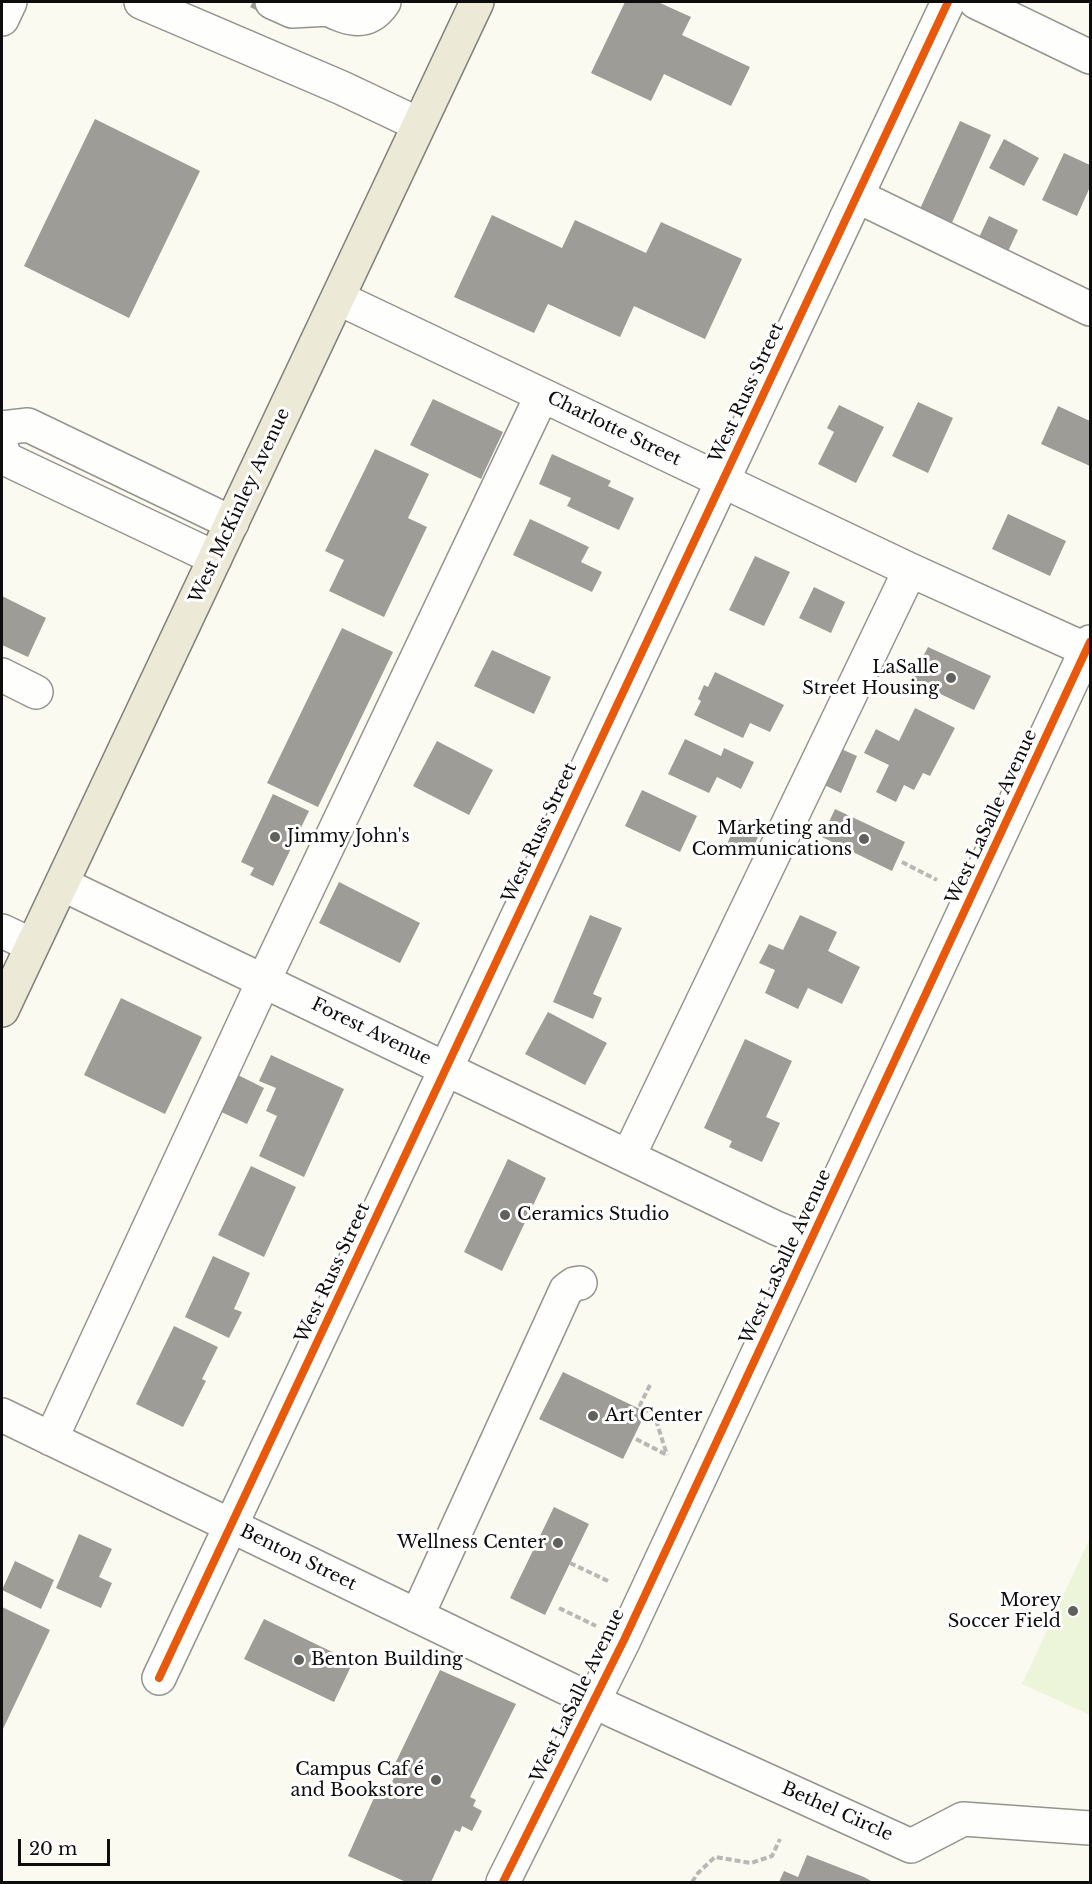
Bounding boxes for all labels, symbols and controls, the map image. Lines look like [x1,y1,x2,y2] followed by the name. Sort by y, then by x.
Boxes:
[705,319,789,467] street label: West Russ Street
[544,387,684,471] street label: Charlotte Street
[185,405,295,607] street label: West McKinley Avenue
[802,657,939,700] place label: LaSalle Street Housing
[944,671,958,685] marker: LaSalle Street Housing
[942,726,1042,908] street label: West LaSalle Avenue
[498,759,582,907] street label: West Russ Street
[692,818,852,860] place label: Marketing and Communications
[287,826,410,848] place label: Jimmy John's
[268,830,282,844] marker: Jimmy John's
[857,832,871,846] marker: Marketing and Communications
[308,994,434,1070] street label: Forest Avenue
[736,1166,836,1348] street label: West LaSalle Avenue
[291,1199,375,1347] street label: West Russ Street
[517,1204,669,1226] place label: Ceramics Studio
[498,1208,512,1222] marker: Ceramics Studio
[605,1405,702,1427] place label: Art Center
[586,1409,600,1423] marker: Art Center
[236,1520,360,1596] street label: Benton Street
[397,1532,546,1554] place label: Wellness Center
[551,1536,565,1550] marker: Wellness Center
[948,1590,1061,1632] place label: Morey Soccer Field
[1066,1604,1080,1618] marker: Morey Soccer Field
[527,1606,629,1786] street label: West LaSalle Avenue
[311,1649,463,1671] place label: Benton Building
[292,1653,306,1667] marker: Benton Building
[290,1759,424,1802] place label: Campus Caf é and Bookstore
[429,1773,443,1787] marker: Campus Caf é and Bookstore
[778,1778,896,1846] street label: Bethel Circle
[21,1827,112,1865] scale bar
[29,1838,77,1860] text: 20 m

